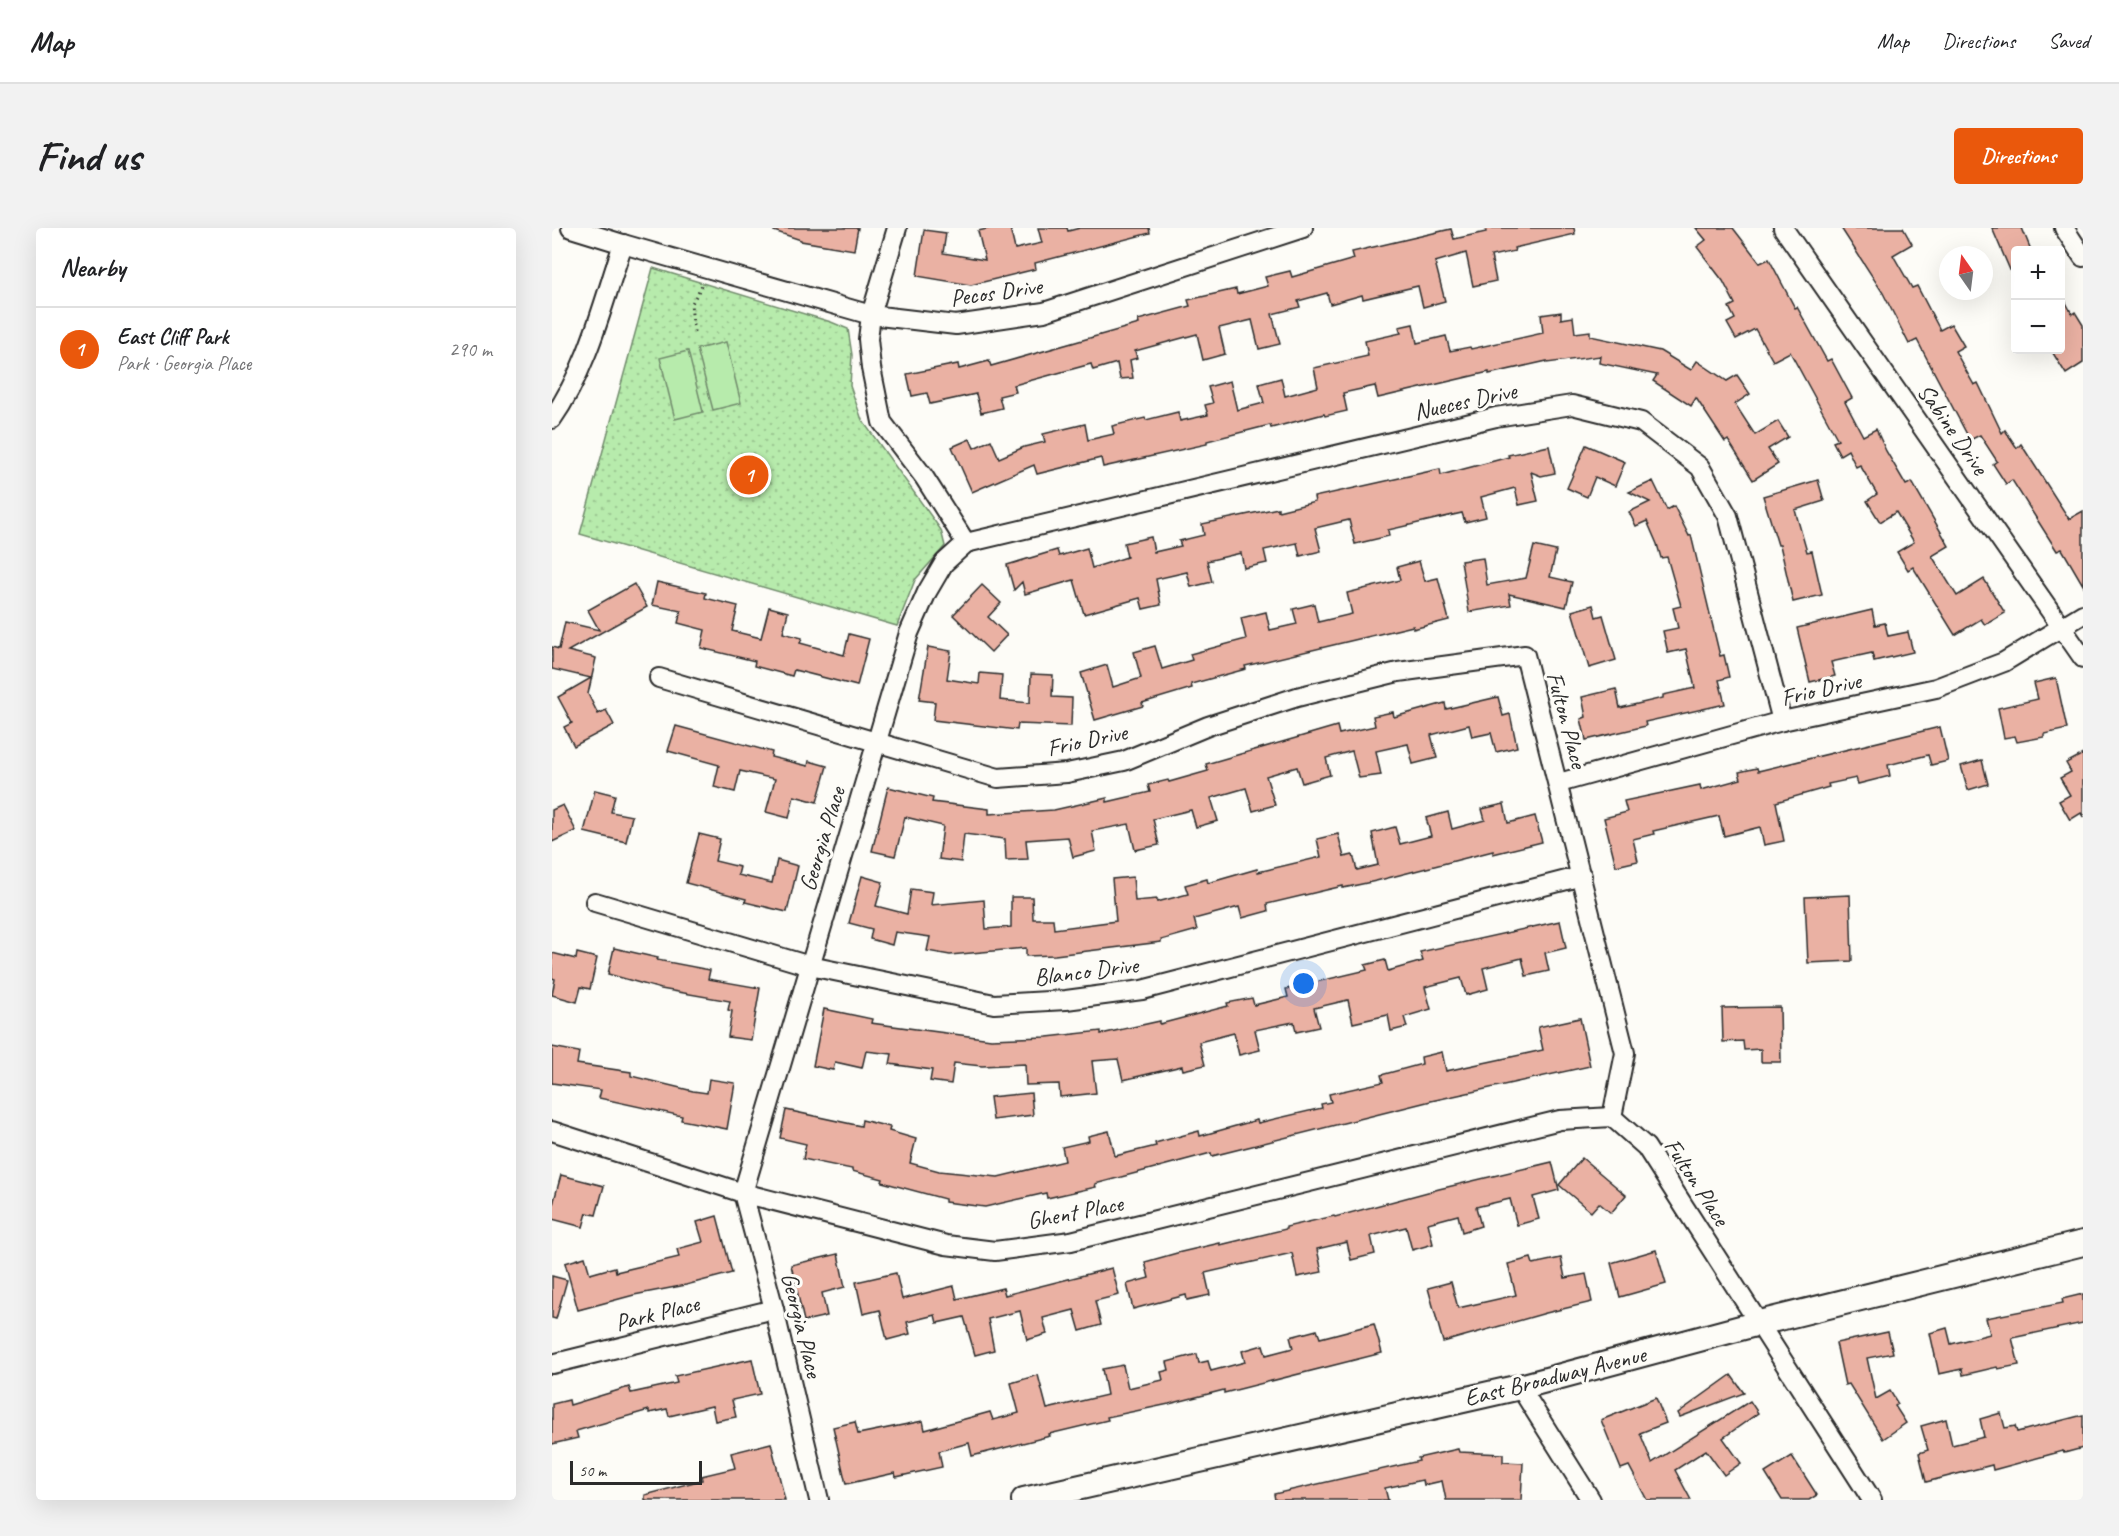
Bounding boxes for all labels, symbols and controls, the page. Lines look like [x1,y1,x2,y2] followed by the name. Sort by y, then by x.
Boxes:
[30,24,73,59] text: Map
[1877,28,1909,54] text: Map
[1942,28,2015,54] text: Directions
[2048,28,2089,54] text: Saved
[1954,128,2083,184] button: Directions
[36,130,141,183] text: Find us
[1939,246,1993,300] north arrow
[2011,246,2065,354] map controls
[2011,246,2065,300] button: +
[60,251,125,284] text: Nearby
[948,270,1046,313] street label: Pecos Drive
[2011,300,2065,354] button: −
[117,323,229,351] text: East Cliff Park
[75,337,84,362] text: 1
[449,337,492,362] text: 290 m
[117,351,251,376] text: Park · Georgia Place
[1411,375,1521,427] street label: Nueces Drive
[1911,378,1996,482] street label: Sabine Drive
[730,452,768,498] pin: 1
[1778,665,1866,713] street label: Frio Drive
[1540,669,1595,774] street label: Fulton Place
[1044,716,1132,763] street label: Frio Drive
[792,781,853,895] street label: Georgia Place
[1032,949,1142,992] street label: Blanco Drive
[1289,969,1318,998] your location
[1658,1133,1738,1233] street label: Fulton Place
[1025,1188,1127,1236] street label: Ghent Place
[774,1269,830,1383] street label: Georgia Place
[612,1288,704,1338] street label: Park Place
[1461,1338,1651,1413] street label: East Broadway Avenue
[570,1458,702,1486] scale bar
[579,1461,606,1481] text: 50 m

